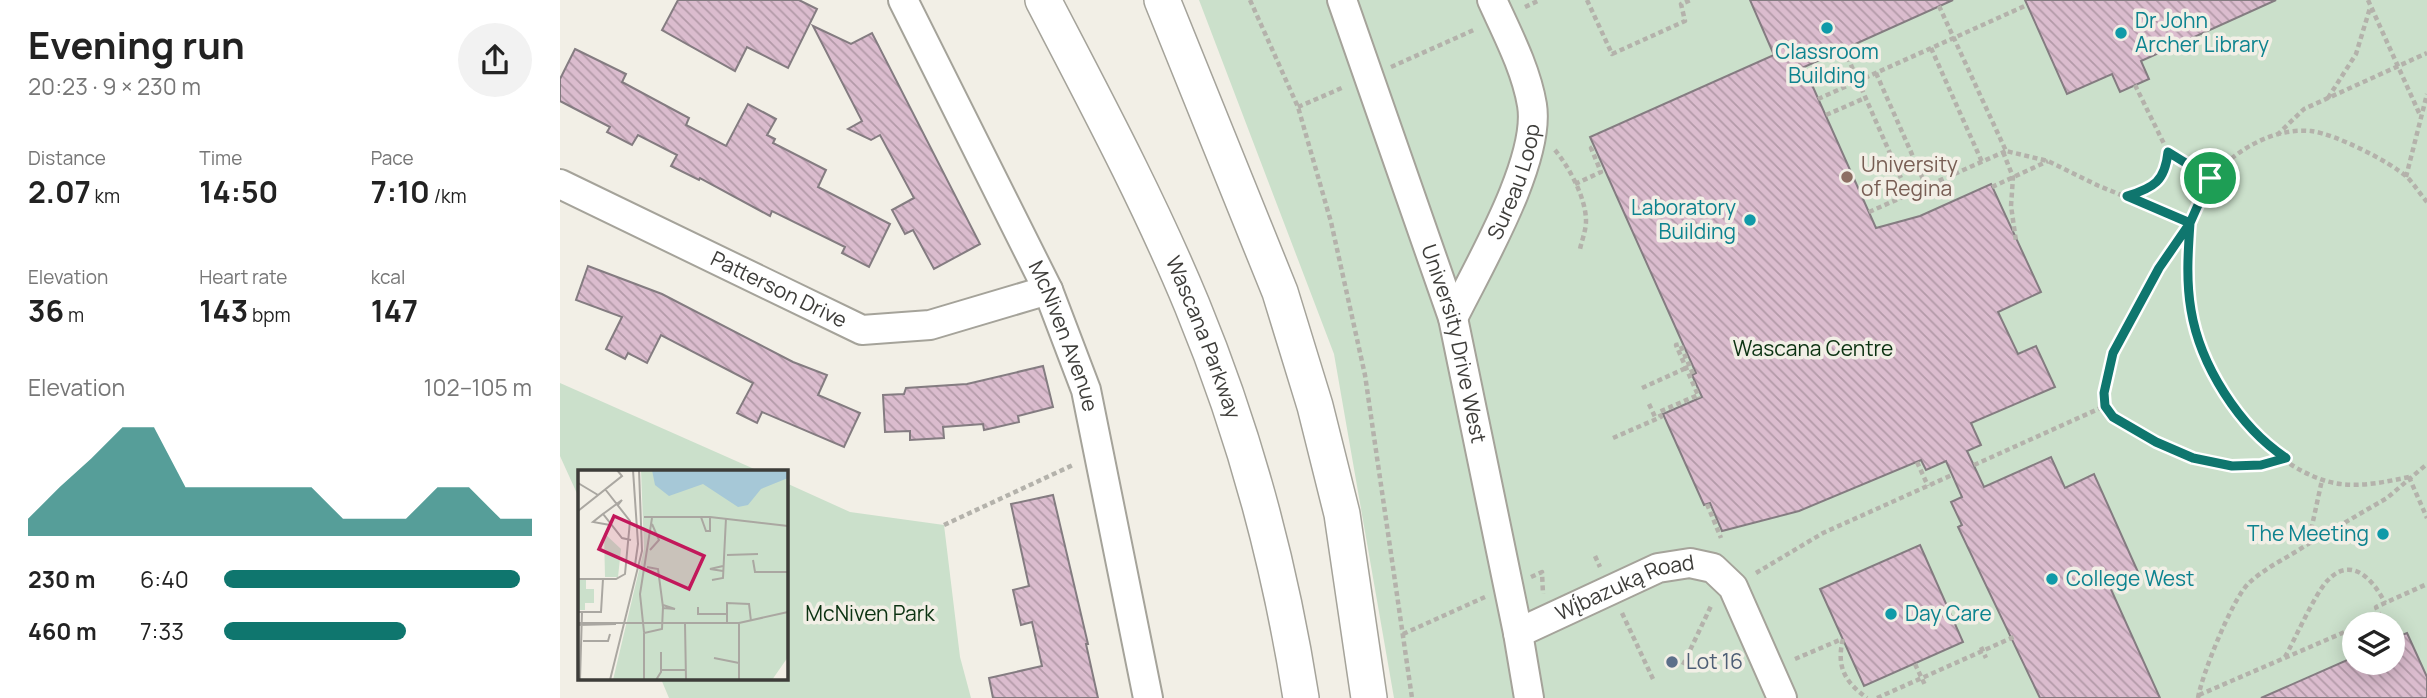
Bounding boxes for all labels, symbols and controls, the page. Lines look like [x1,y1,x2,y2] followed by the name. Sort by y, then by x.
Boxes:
[2135,6,2269,58] place label: Dr John Archer Library
[28,18,245,70] text: Evening run
[1819,20,1835,36] marker: Classroom Building
[458,23,532,97] button: share
[2113,25,2129,41] marker: Dr John Archer Library
[1775,37,1879,89] place label: Classroom Building
[28,70,201,102] text: 20:23 · 9 × 230 m
[1480,122,1546,244] street label: Sureau Loop
[28,145,106,171] text: Distance
[199,145,242,171] text: Time
[371,145,414,171] text: Pace
[2180,148,2240,208] pin
[1861,150,1958,202] place label: University of Regina
[2191,159,2229,197] icon: arrive
[1839,169,1855,185] marker: University of Regina
[28,171,91,212] text: 2.07
[199,171,278,212] text: 14:50
[371,171,430,212] text: 7:10
[91,183,120,209] text: km
[430,183,467,209] text: /km
[1631,193,1736,245] place label: Laboratory Building
[1742,212,1758,228] marker: Laboratory Building
[1415,240,1493,445] street label: University Drive West
[706,244,852,334] street label: Patterson Drive
[1160,251,1248,422] street label: Wascana Parkway
[1023,256,1105,414] street label: McNiven Avenue
[28,264,108,290] text: Elevation
[199,264,287,290] text: Heart rate
[371,264,405,290] text: kcal
[28,290,64,331] text: 36
[199,290,248,331] text: 143
[371,290,418,331] text: 147
[64,302,84,328] text: m
[248,302,291,328] text: bpm
[1733,334,1893,362] park label: Wascana Centre
[28,371,125,403] text: Elevation
[424,371,532,403] text: 102–105 m
[578,470,788,680] inset map
[2247,519,2369,547] place label: The Meeting
[2375,526,2391,542] marker: The Meeting
[1551,548,1696,627] street label: Wį́bazuką Road
[28,563,95,595] text: 230 m
[140,563,189,595] text: 6:40
[2066,564,2195,592] place label: College West
[2044,571,2060,587] marker: College West
[805,599,935,627] park label: McNiven Park
[1905,599,1992,627] place label: Day Care
[1883,606,1899,622] marker: Day Care
[2342,612,2405,675] map controls
[2342,612,2405,675] button: layers
[28,615,97,647] text: 460 m
[140,615,184,647] text: 7:33
[1686,647,1743,675] place label: Lot 16
[1664,654,1680,670] marker: Lot 16

